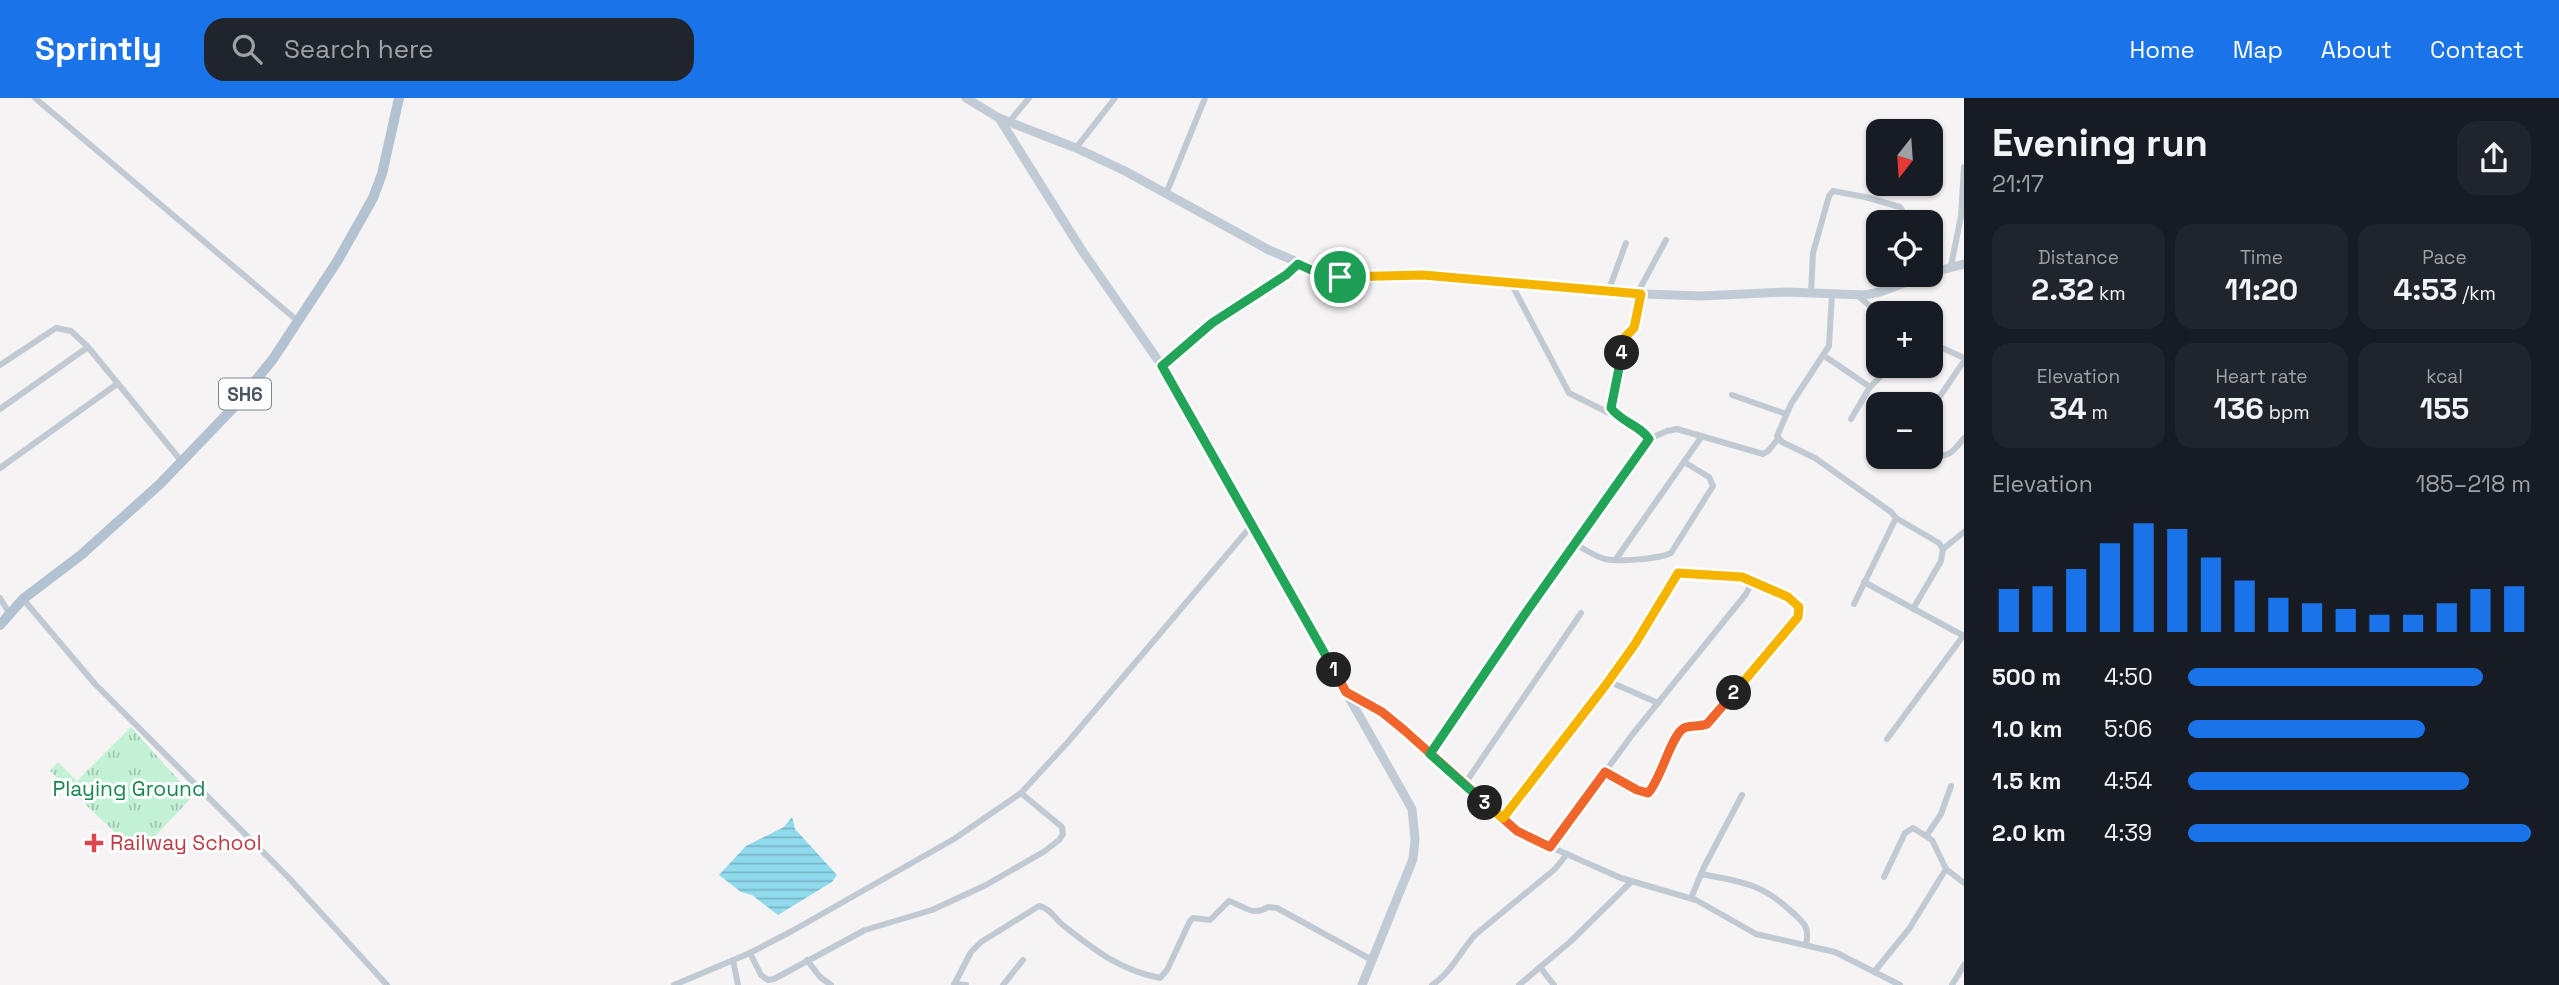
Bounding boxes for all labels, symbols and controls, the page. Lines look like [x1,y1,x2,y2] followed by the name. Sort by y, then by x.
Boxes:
[204,18,694,81] search box
[35,28,162,70] text: Sprintly
[228,30,266,68] icon: search
[284,32,434,66] text: Search here
[2129,34,2195,65] text: Home
[2233,34,2283,65] text: Map
[2321,34,2392,65] text: About
[2430,34,2524,65] text: Contact
[1866,119,1942,196] north arrow
[1866,119,1943,469] map controls
[1992,119,2208,167] text: Evening run
[2457,121,2531,195] button: share
[1992,169,2044,199] text: 21:17
[1866,210,1943,287] button: locate
[2038,245,2119,270] text: Distance
[2240,245,2283,270] text: Time
[2422,245,2467,270] text: Pace
[1310,247,1370,307] pin
[1321,258,1359,296] icon: arrive
[2031,270,2094,309] text: 2.32
[2225,270,2298,309] text: 11:20
[2393,270,2457,309] text: 4:53
[2094,281,2126,306] text: km
[2457,281,2496,306] text: /km
[1866,301,1943,378] button: +
[1604,336,1640,370] pin: 4
[1615,340,1628,365] text: 4
[2037,364,2120,389] text: Elevation
[2215,364,2308,389] text: Heart rate
[2426,364,2463,389] text: kcal
[219,378,271,410] road number: SH6
[2049,389,2087,428] text: 34
[2213,389,2264,428] text: 136
[2420,389,2469,428] text: 155
[1866,392,1943,469] button: −
[2087,400,2108,425] text: m
[2264,400,2310,425] text: bpm
[1992,469,2093,499] text: Elevation
[2416,469,2531,499] text: 185–218 m
[1316,652,1352,688] pin: 1
[1329,657,1338,682] text: 1
[1992,662,2061,692] text: 500 m
[2104,662,2153,692] text: 4:50
[1716,676,1752,710] pin: 2
[1728,680,1739,705] text: 2
[1992,714,2062,744] text: 1.0 km
[2104,714,2152,744] text: 5:06
[1992,766,2062,796] text: 1.5 km
[2104,766,2152,796] text: 4:54
[53,775,205,802] park label: Playing Ground
[1468,786,1502,820] pin: 3
[1479,790,1490,815] text: 3
[1992,818,2066,848] text: 2.0 km
[2104,818,2152,848] text: 4:39
[110,829,262,856] place label: Railway School
[84,833,104,853] marker: Railway School

